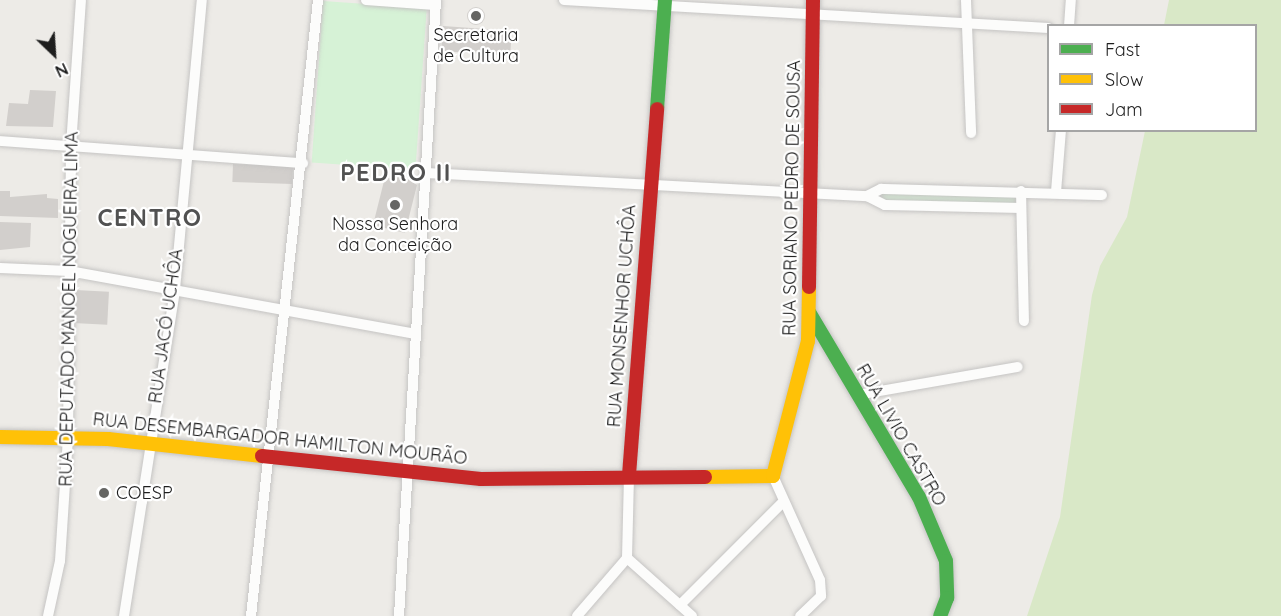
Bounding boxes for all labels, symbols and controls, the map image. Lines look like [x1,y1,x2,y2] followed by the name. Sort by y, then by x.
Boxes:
[469,9,483,23] marker: Secretaria de Cultura
[24,24,84,84] north arrow
[1047,24,1257,132] legend
[433,25,519,68] place label: Secretaria de Cultura
[1105,38,1140,61] text: Fast
[52,59,71,82] text: N
[779,60,805,336] street label: RUA SORIANO PEDRO DE SOUSA
[1105,68,1143,91] text: Slow
[1105,98,1143,121] text: Jam
[55,131,83,487] street label: RUA DEPUTADO MANOEL NOGUEIRA LIMA
[340,159,452,187] district label: PEDRO II
[388,198,402,212] marker: Nossa Senhora da Conceição
[98,204,202,232] district label: CENTRO
[603,204,641,428] street label: RUA MONSENHOR UCHÔA
[332,214,458,256] place label: Nossa Senhora da Conceição
[144,247,188,405] street label: RUA JACÓ UCHÔA
[852,360,950,510] street label: RUA LIVIO CASTRO
[92,409,468,469] street label: RUA DESEMBARGADOR HAMILTON MOURÃO
[116,482,173,504] place label: COESP
[97,486,111,500] marker: COESP

